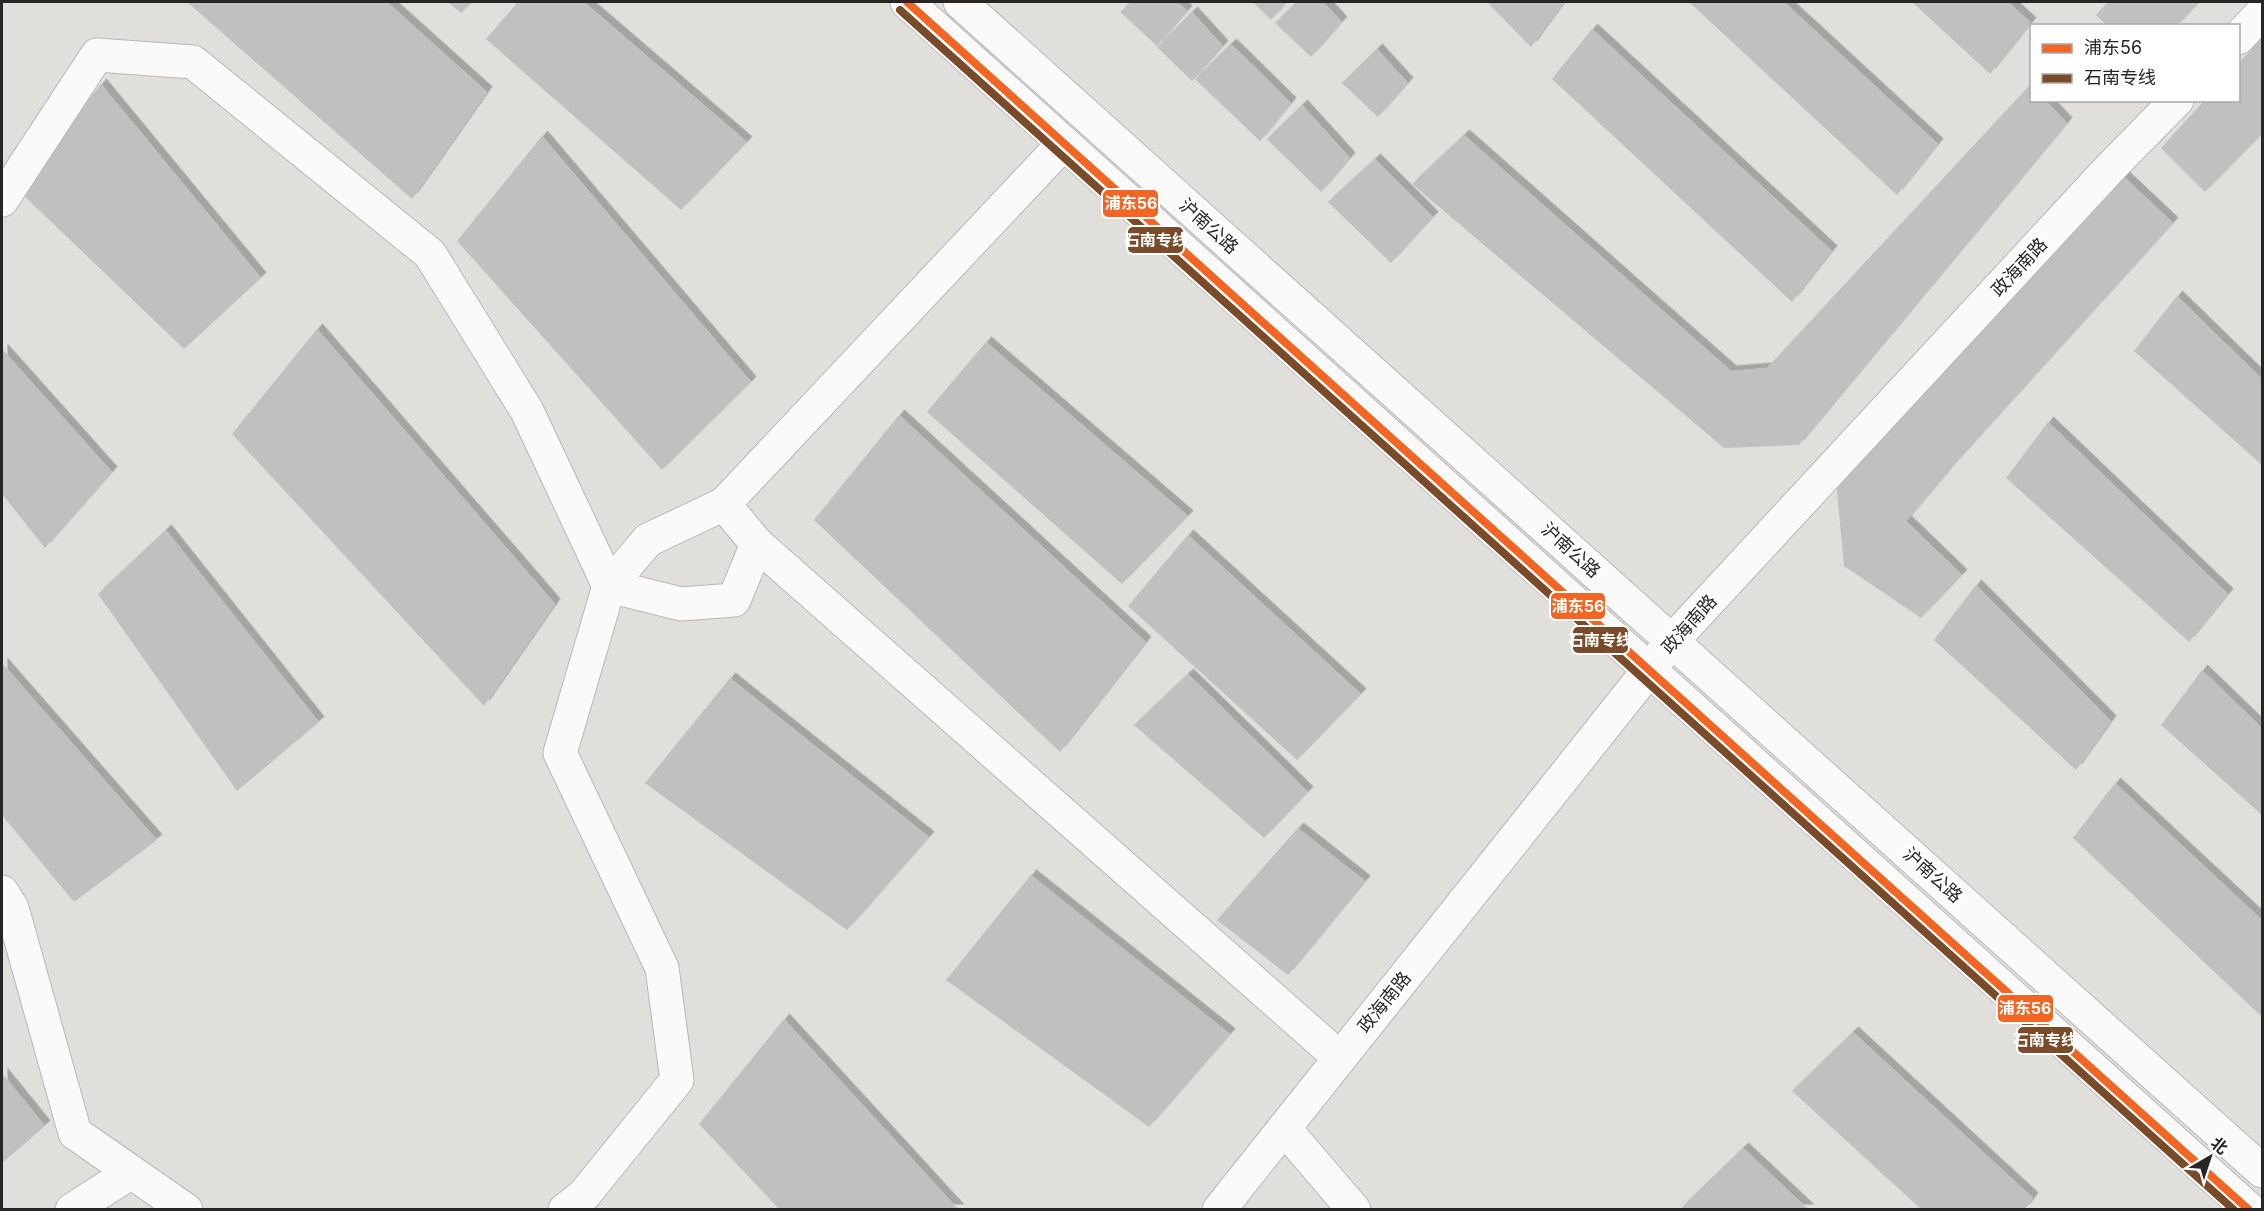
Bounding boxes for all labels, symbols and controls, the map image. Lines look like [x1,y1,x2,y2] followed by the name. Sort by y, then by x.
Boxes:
[2030,24,2240,102] legend
[2084,37,2142,58] text: 浦东56
[2084,67,2156,88] text: 石南专线
[1102,189,1159,218] line badge: 浦东56
[1105,193,1157,213] text: 浦东56
[1175,194,1243,258] street label: 沪南公路
[1127,226,1184,254] line badge: 石南专线
[1124,230,1188,250] text: 石南专线
[1987,234,2051,300] street label: 政海南路
[1537,518,1605,582] street label: 沪南公路
[1657,590,1721,658] street label: 政海南路
[1550,592,1606,620] line badge: 浦东56
[1552,596,1604,616] text: 浦东56
[1572,626,1629,654] line badge: 石南专线
[1568,630,1632,650] text: 石南专线
[1899,843,1967,907] street label: 沪南公路
[1353,967,1415,1037] street label: 政海南路
[1997,994,2054,1023] line badge: 浦东56
[1999,998,2051,1018] text: 浦东56
[2017,1026,2074,1054] line badge: 石南专线
[2013,1030,2077,1050] text: 石南专线
[2180,1127,2240,1187] north arrow
[2207,1133,2232,1158] text: 北

